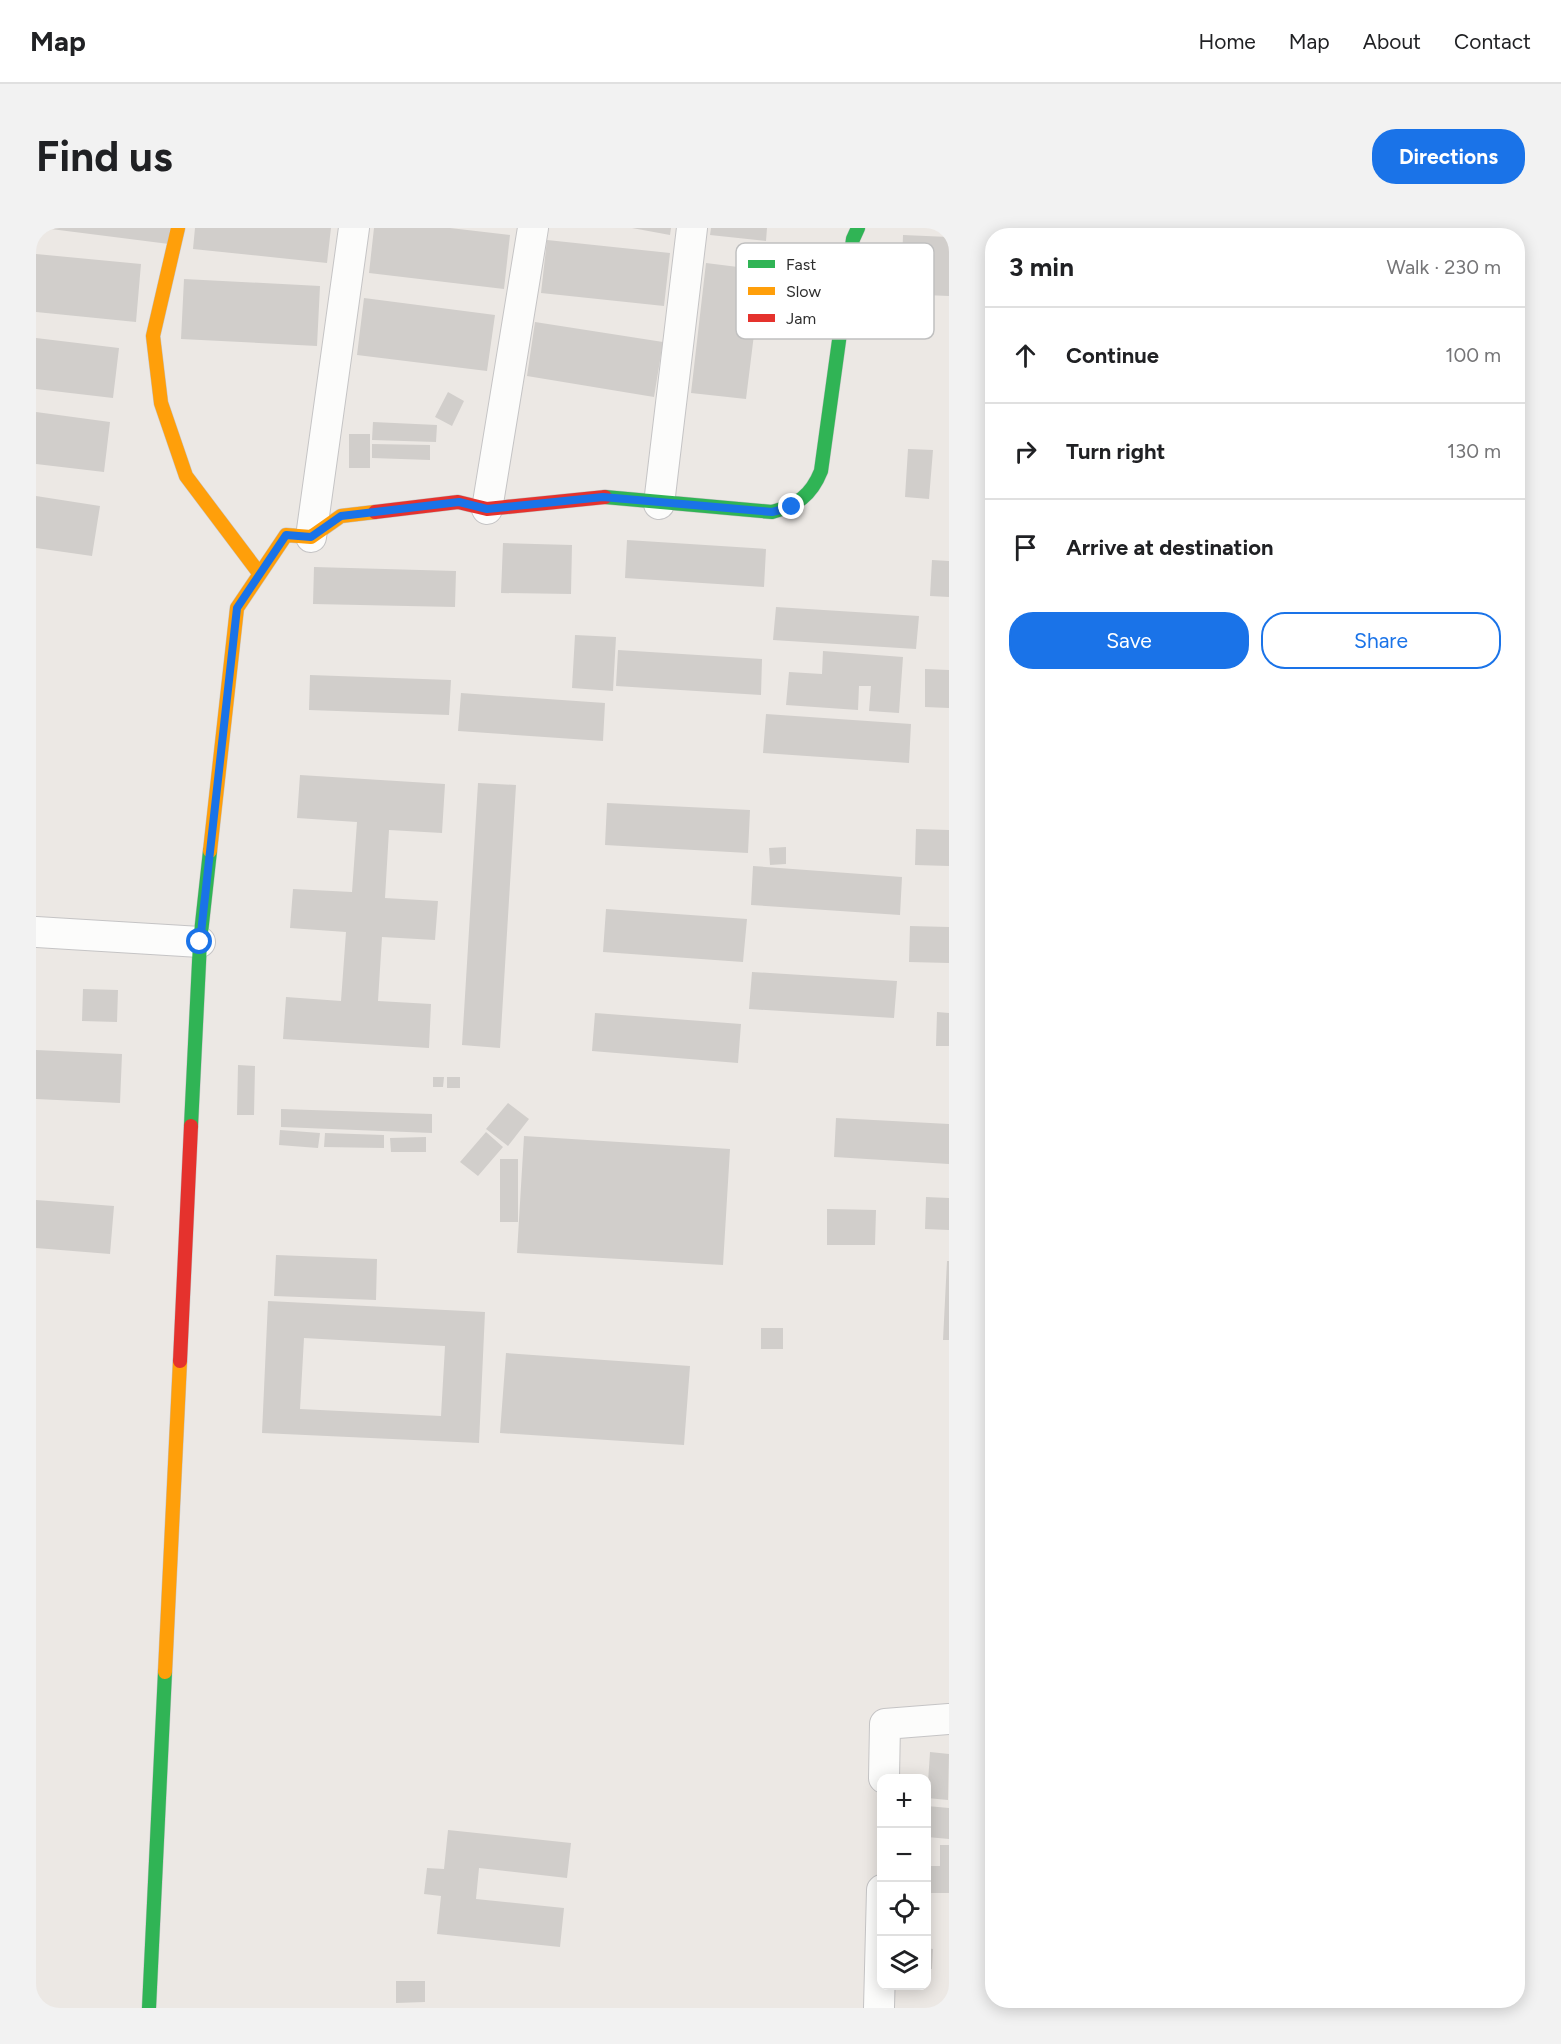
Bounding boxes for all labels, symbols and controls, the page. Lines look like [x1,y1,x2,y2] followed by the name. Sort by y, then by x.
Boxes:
[30,24,86,58] text: Map
[1199,29,1256,54] text: Home
[1289,29,1330,54] text: Map
[1363,29,1421,54] text: About
[1454,29,1531,54] text: Contact
[1372,129,1525,184] button: Directions
[36,131,173,182] text: Find us
[736,243,934,339] legend
[1009,251,1074,283] text: 3 min
[786,255,816,274] text: Fast
[1387,255,1501,279] text: Walk · 230 m
[786,282,821,301] text: Slow
[786,309,816,328] text: Jam
[1009,339,1042,372] icon: ahead
[1066,342,1159,369] text: Continue
[1445,343,1501,367] text: 100 m
[1009,435,1042,468] icon: right
[1066,438,1165,465] text: Turn right
[1447,439,1501,463] text: 130 m
[778,493,804,519] route end
[1009,531,1042,564] icon: arrive
[1066,534,1274,561] text: Arrive at destination
[1009,612,1249,669] button: Save
[1261,612,1501,669] button: Share
[186,928,212,954] route start
[877,1774,931,1990] map controls
[877,1774,931,1828] button: +
[877,1828,931,1882] button: −
[877,1882,931,1936] button: locate
[877,1936,931,1990] button: layers

